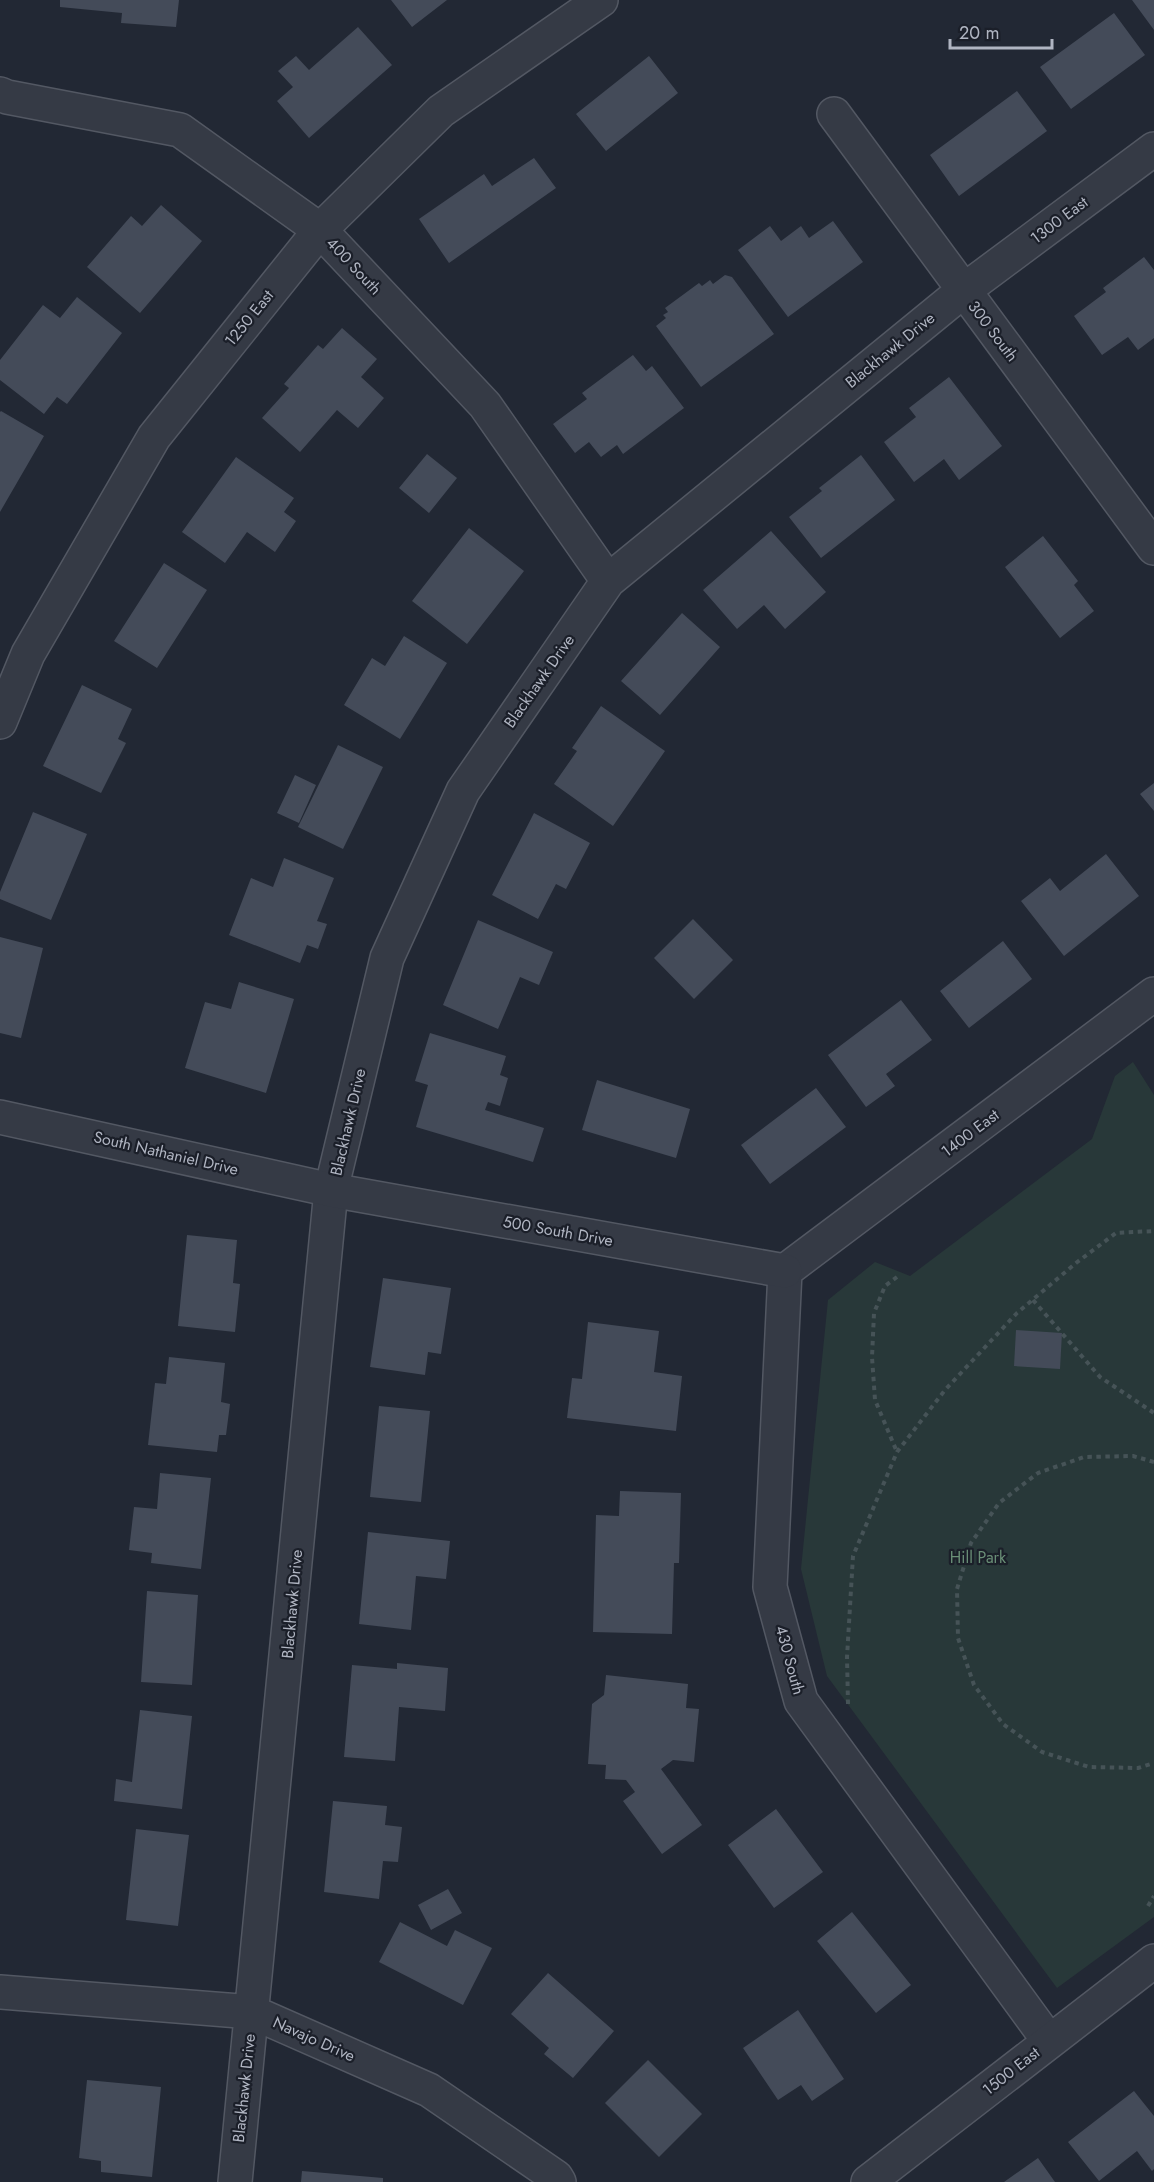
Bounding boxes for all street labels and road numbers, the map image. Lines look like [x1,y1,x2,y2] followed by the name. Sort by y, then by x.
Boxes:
[1025,191,1093,249] street label: 1300 East
[321,232,387,300] street label: 400 South
[219,285,279,351] street label: 1250 East
[962,296,1024,366] street label: 300 South
[840,307,940,393] street label: Blackhawk Drive
[498,630,580,732] street label: Blackhawk Drive
[325,1066,371,1178] street label: Blackhawk Drive
[936,1103,1004,1162] street label: 1400 East
[91,1125,241,1181] street label: South Nathaniel Drive
[501,1210,615,1252] street label: 500 South Drive
[276,1549,308,1659] street label: Blackhawk Drive
[770,1623,810,1697] street label: 430 South
[269,2011,359,2067] street label: Navajo Drive
[227,2032,261,2144] street label: Blackhawk Drive
[978,2041,1045,2101] street label: 1500 East

